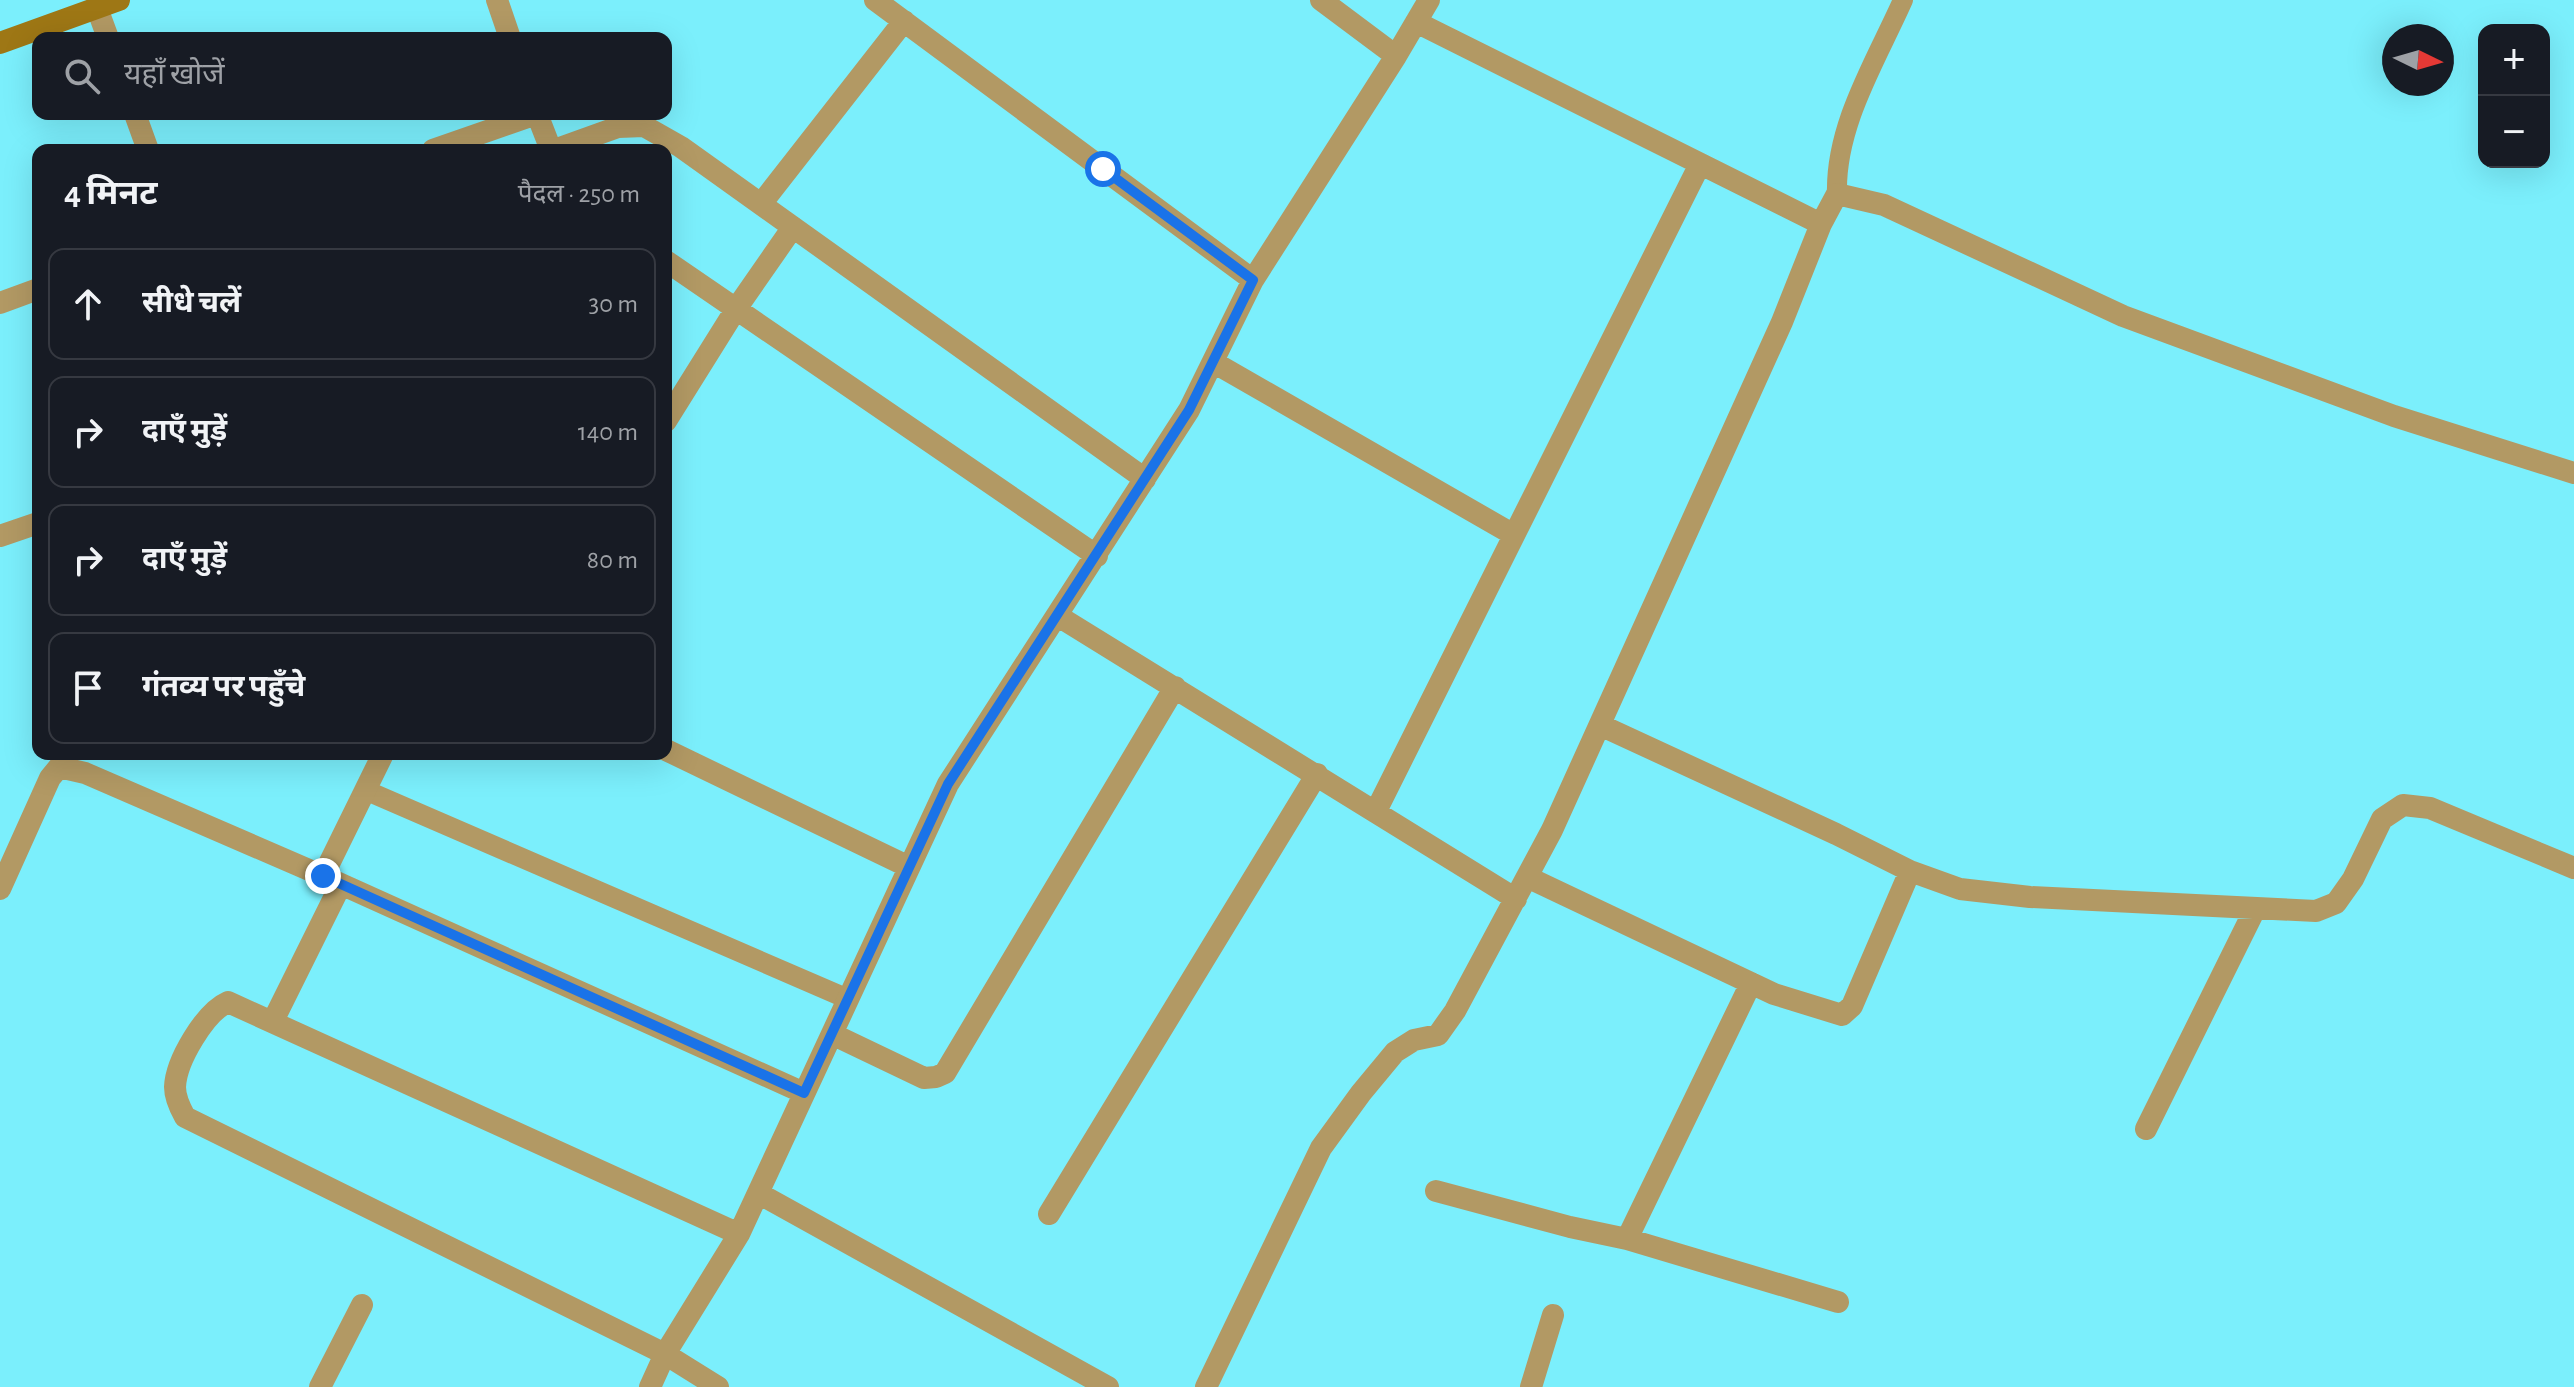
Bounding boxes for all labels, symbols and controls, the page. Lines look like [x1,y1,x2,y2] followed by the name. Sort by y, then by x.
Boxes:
[2382,24,2454,96] north arrow
[2478,24,2550,168] map controls
[2478,24,2550,96] button: +
[32,32,672,120] search box
[60,54,104,98] icon: search
[124,60,225,90] text: यहाँ खोजें
[2478,96,2550,168] button: −
[1085,151,1121,187] route start
[64,177,158,211] text: 4 मिनट
[518,181,640,207] text: पैदल · 250 m
[66,282,110,326] icon: ahead
[142,288,241,318] text: सीधे चलें
[588,291,638,317] text: 30 m
[66,410,110,454] icon: right
[142,416,227,446] text: दाएँ मुड़ें
[578,419,638,445] text: 140 m
[66,538,110,582] icon: right
[142,544,227,574] text: दाएँ मुड़ें
[587,547,638,573] text: 80 m
[66,666,110,710] icon: arrive
[142,672,305,702] text: गंतव्य पर पहुँचे
[305,858,341,894] route end

